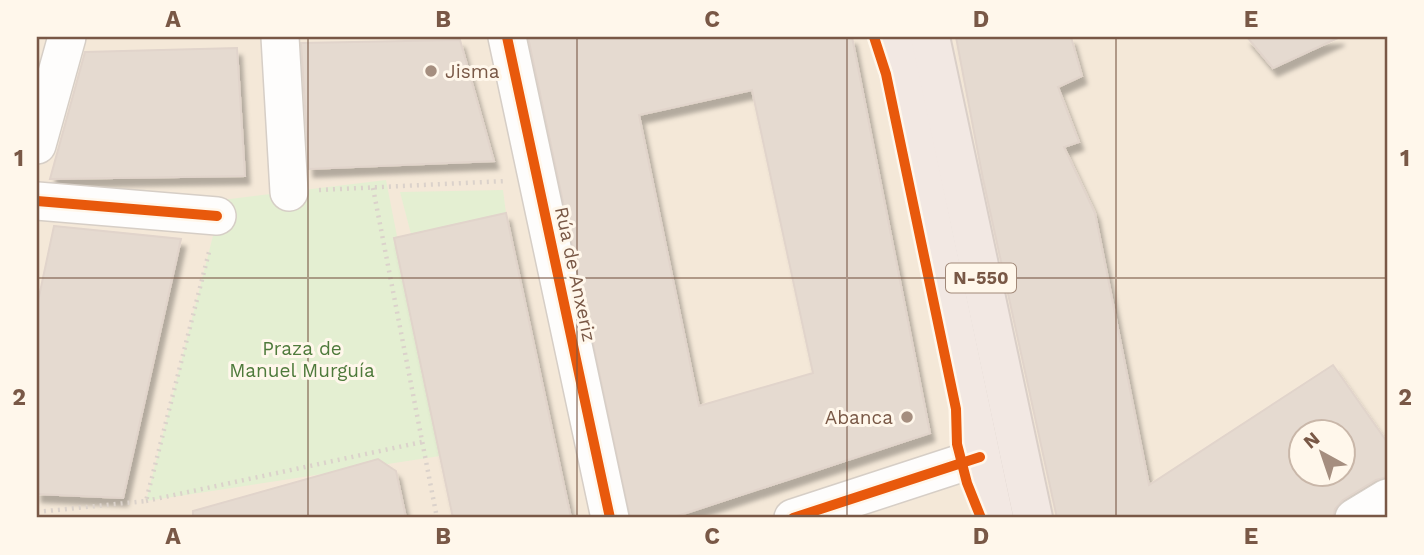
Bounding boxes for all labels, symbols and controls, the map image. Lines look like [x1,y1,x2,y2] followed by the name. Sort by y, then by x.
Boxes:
[165,6,181,33] text: A
[435,6,451,33] text: B
[704,6,720,33] text: C
[973,6,989,33] text: D
[1244,6,1258,33] text: E
[445,60,500,83] place label: Jisma
[423,63,439,79] marker: Jisma
[14,145,24,172] text: 1
[1400,145,1410,172] text: 1
[550,204,601,344] street label: Rúa de Anxeriz
[946,264,1016,292] road number: N-550
[229,337,375,382] park label: Praza de Manuel Murguía
[12,384,26,411] text: 2
[1398,384,1412,411] text: 2
[825,406,893,429] place label: Abanca
[899,409,915,425] marker: Abanca
[1288,419,1358,489] north arrow
[1299,427,1324,454] text: N
[165,523,181,550] text: A
[435,523,451,550] text: B
[704,523,720,550] text: C
[973,523,989,550] text: D
[1244,523,1258,550] text: E

